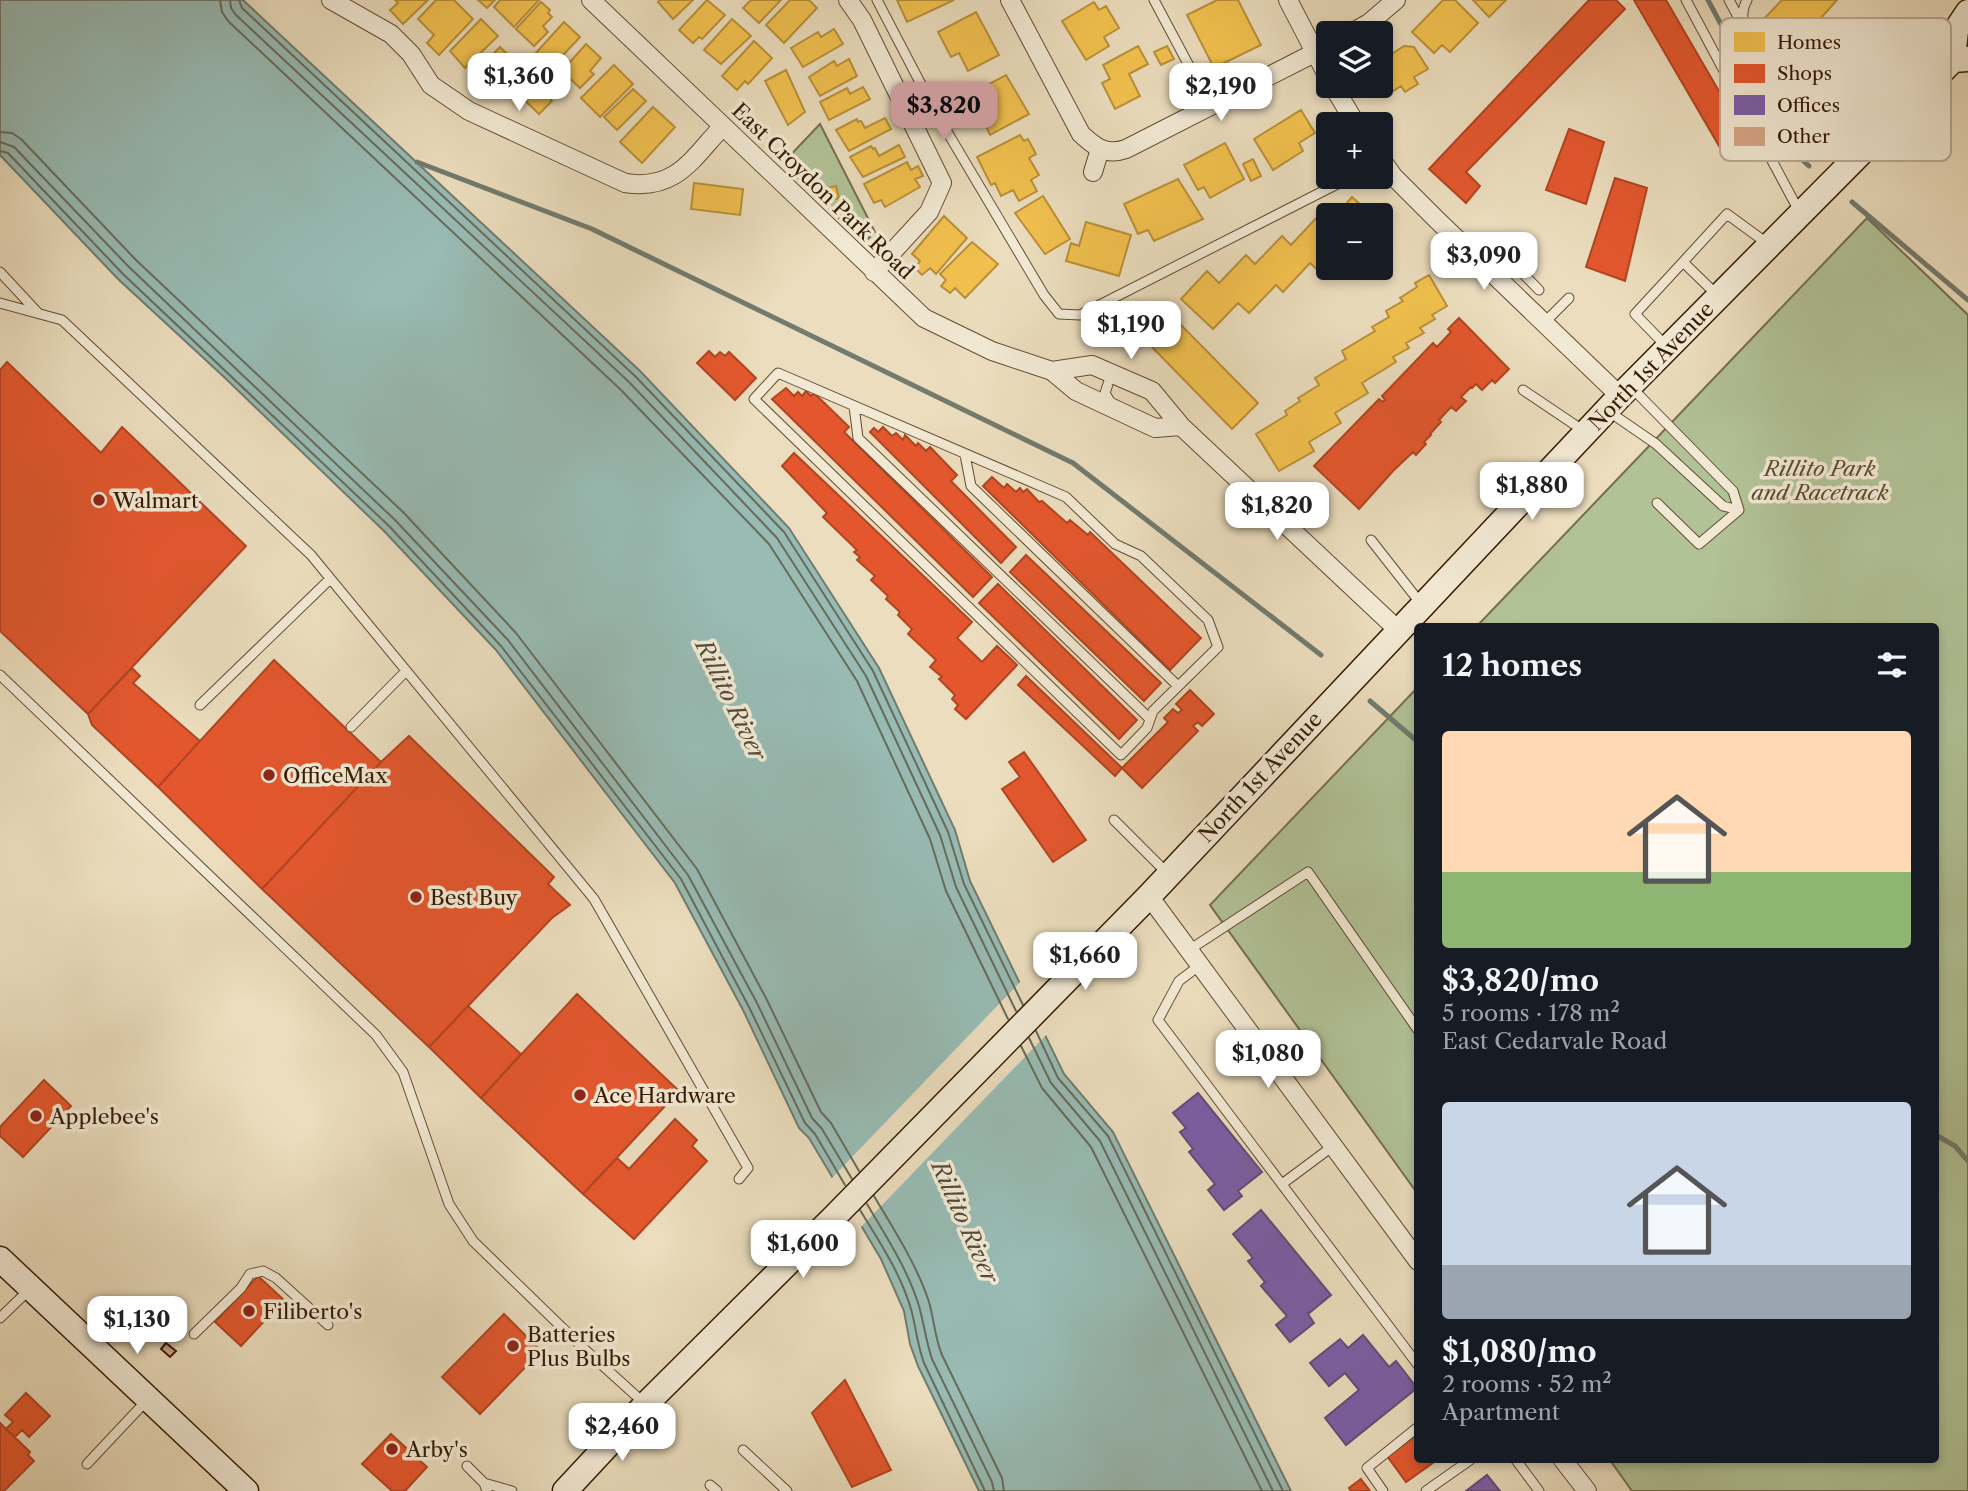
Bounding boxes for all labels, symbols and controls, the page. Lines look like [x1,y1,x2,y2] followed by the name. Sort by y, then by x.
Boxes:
[1720,18,1951,161] legend
[1316,21,1393,280] map controls
[1316,21,1393,98] button: layers
[1777,31,1841,54] text: Homes
[462,54,576,113] pin: $1,360
[484,62,554,90] text: $1,360
[1777,62,1832,85] text: Shops
[1164,64,1278,123] pin: $2,190
[1185,72,1257,100] text: $2,190
[887,82,1001,142] pin: $3,820
[907,91,981,119] text: $3,820
[1777,94,1840,117] text: Offices
[727,98,919,284] street label: East Croydon Park Road
[1316,112,1393,189] button: +
[1777,125,1830,148] text: Other
[1316,203,1393,280] button: −
[1427,232,1541,292] pin: $3,090
[1447,241,1521,269] text: $3,090
[1583,296,1719,436] street label: North 1st Avenue
[1074,302,1188,361] pin: $1,190
[1097,310,1165,338] text: $1,190
[1751,456,1889,505] park label: Rillito Park and Racetrack
[1475,462,1589,522] pin: $1,880
[1496,471,1568,499] text: $1,880
[1220,482,1334,542] pin: $1,820
[112,488,199,513] place label: Walmart
[1241,491,1313,519] text: $1,820
[91,492,107,508] marker: Walmart
[689,633,773,766] water label: Rillito River
[1873,646,1911,684] icon: filters
[1442,647,1582,684] text: 12 homes
[1193,707,1327,847] street label: North 1st Avenue
[283,763,388,788] place label: OfficeMax
[261,767,277,783] marker: OfficeMax
[1614,776,1740,902] icon: home
[430,885,518,910] place label: Best Buy
[408,889,424,905] marker: Best Buy
[1028,932,1142,992] pin: $1,660
[1049,941,1121,969] text: $1,660
[1442,962,1599,999] text: $3,820/mo
[1442,999,1620,1027] text: 5 rooms · 178 m²
[1442,1027,1667,1055] text: East Cedarvale Road
[1211,1030,1325,1090] pin: $1,080
[1232,1039,1304,1067] text: $1,080
[593,1083,736,1108] place label: Ace Hardware
[572,1087,588,1103] marker: Ace Hardware
[49,1104,159,1129] place label: Applebee's
[28,1108,44,1124] marker: Applebee's
[1614,1147,1740,1273] icon: home
[925,1155,1005,1289] water label: Rillito River
[746,1220,860,1280] pin: $1,600
[767,1229,839,1257] text: $1,600
[80,1296,194,1356] pin: $1,130
[263,1299,362,1324] place label: Filiberto's
[241,1303,257,1319] marker: Filiberto's
[103,1305,171,1333] text: $1,130
[527,1322,630,1371] place label: Batteries Plus Bulbs
[1442,1333,1597,1370] text: $1,080/mo
[505,1338,521,1354] marker: Batteries Plus Bulbs
[1442,1370,1612,1398] text: 2 rooms · 52 m²
[1442,1398,1560,1426] text: Apartment
[565,1404,679,1463] pin: $2,460
[585,1412,659,1440] text: $2,460
[405,1437,468,1462] place label: Arby's
[384,1441,400,1457] marker: Arby's

